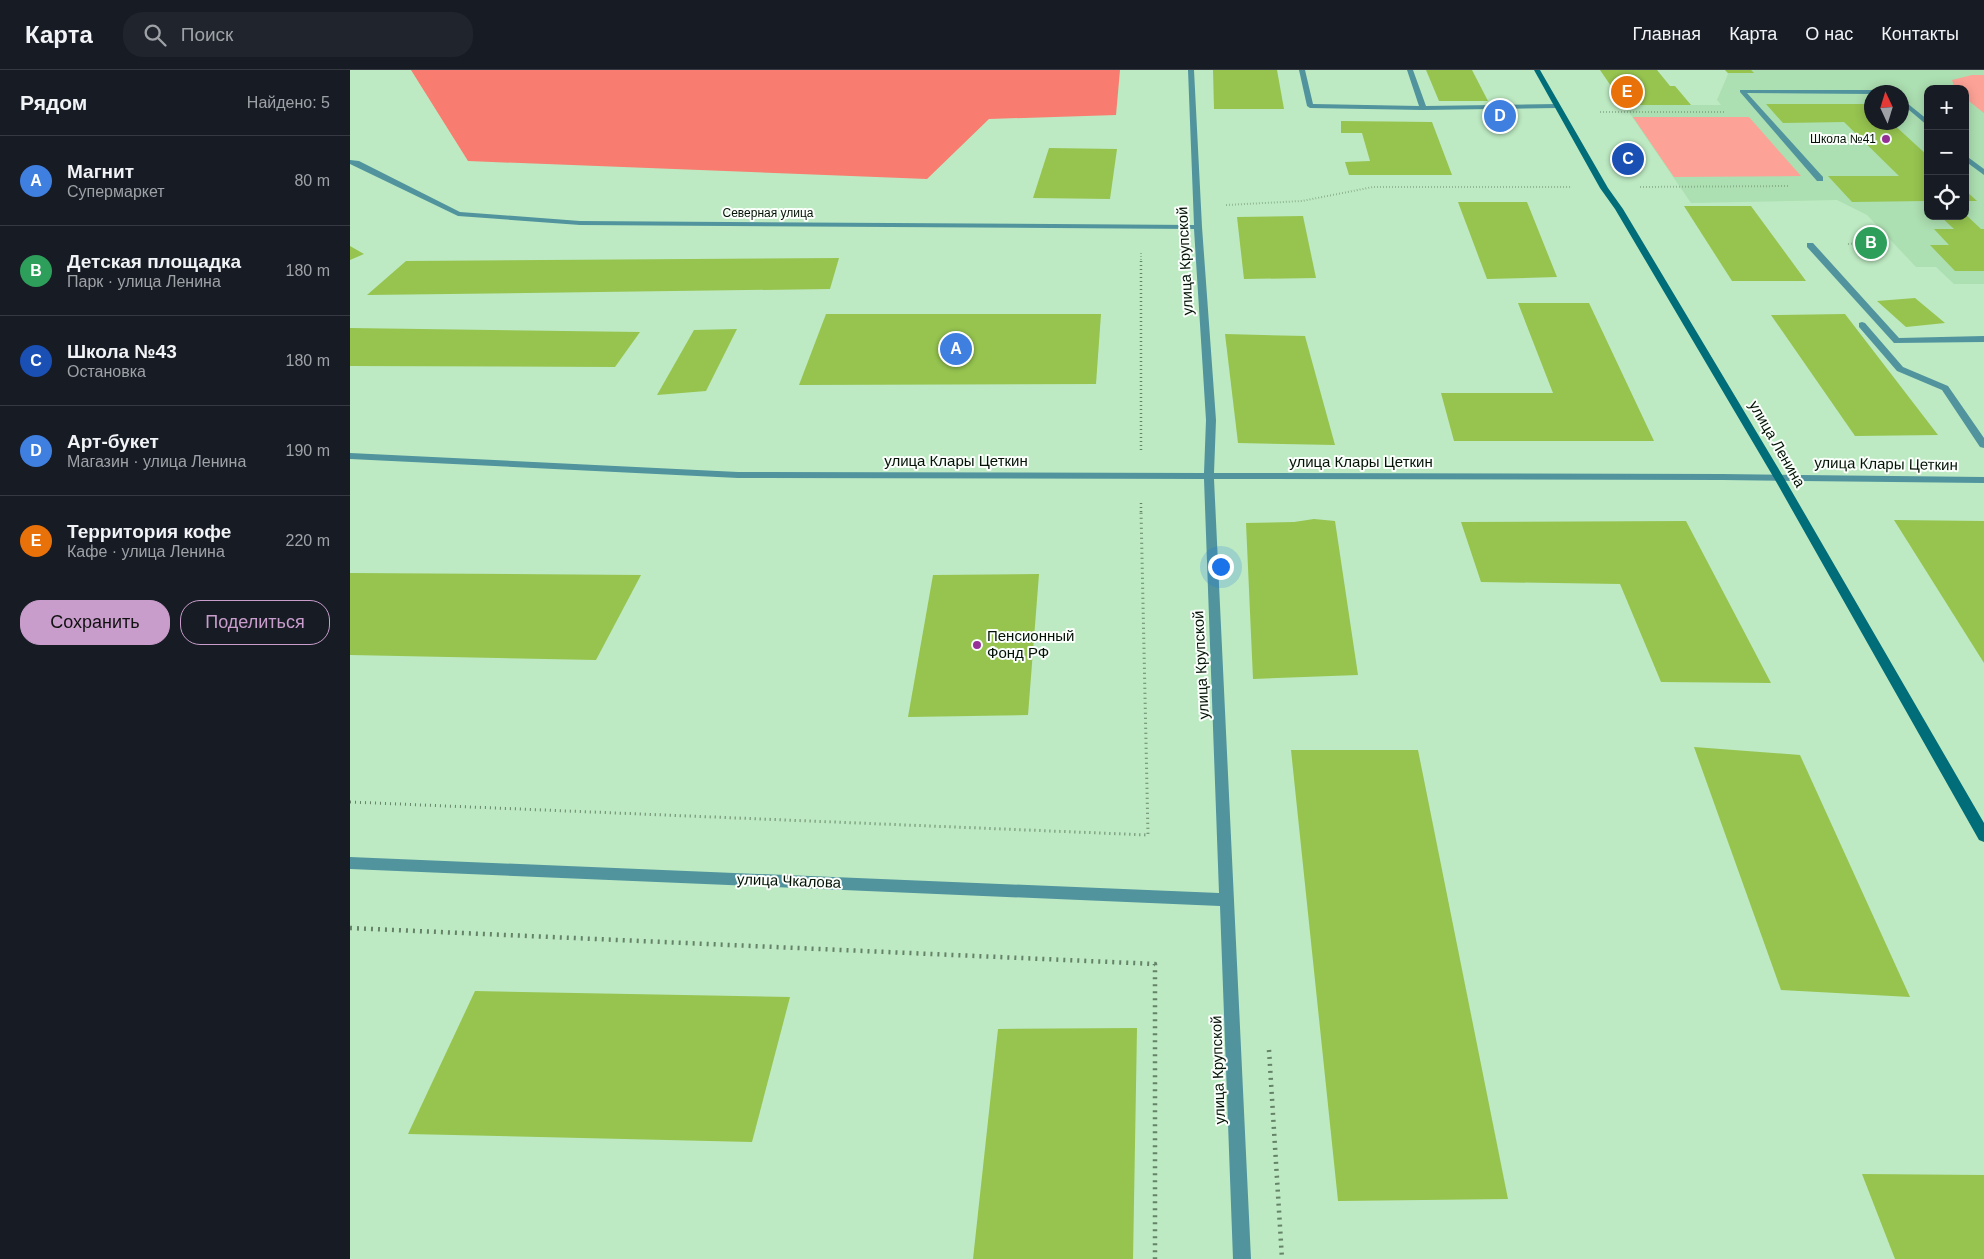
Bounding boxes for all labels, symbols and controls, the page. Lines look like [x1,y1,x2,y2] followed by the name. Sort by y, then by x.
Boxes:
[123,12,473,57] search box
[25,21,93,48] text: Карта
[141,21,169,49] icon: search
[181,24,233,45] text: Поиск
[1633,24,1701,44] text: Главная
[1729,24,1777,44] text: Карта
[1805,24,1853,44] text: О нас
[1881,24,1959,44] text: Контакты
[1611,73,1643,111] pin: E
[1864,85,1909,130] north arrow
[1924,85,1969,220] map controls
[1924,85,1969,130] button: +
[20,91,87,114] text: Рядом
[247,94,330,111] text: Найдено: 5
[1484,97,1516,135] pin: D
[1924,130,1969,175] button: −
[1810,132,1876,146] place label: Школа №41
[1880,133,1892,145] marker: Школа №41
[1612,140,1644,178] pin: C
[67,161,134,182] text: Магнит
[30,172,42,189] text: A
[294,172,330,189] text: 80 m
[1924,175,1969,220] button: locate
[67,183,165,200] text: Супермаркет
[722,206,814,220] street label: Северная улица
[1173,206,1196,316] street label: улица Крупской
[1855,224,1887,262] pin: B
[67,251,241,272] text: Детская площадка
[30,262,42,279] text: B
[286,262,330,279] text: 180 m
[67,273,221,290] text: Парк · улица Ленина
[940,330,972,368] pin: A
[67,341,177,362] text: Школа №43
[30,352,42,369] text: C
[286,352,330,369] text: 180 m
[67,363,146,380] text: Остановка
[1746,398,1809,491] street label: улица Ленина
[67,431,159,452] text: Арт-букет
[30,442,42,459] text: D
[286,442,330,459] text: 190 m
[884,452,1028,469] street label: улица Клары Цеткин
[67,453,246,470] text: Магазин · улица Ленина
[1289,453,1433,470] street label: улица Клары Цеткин
[1814,454,1958,473] street label: улица Клары Цеткин
[67,521,231,542] text: Территория кофе
[31,532,41,549] text: E
[286,532,330,549] text: 220 m
[67,543,225,560] text: Кафе · улица Ленина
[1208,554,1234,580] your location
[20,600,170,645] button: Сохранить
[180,600,330,645] button: Поделиться
[1189,610,1212,720] street label: улица Крупской
[987,627,1074,661] place label: Пенсионный Фонд РФ
[971,639,983,651] marker: Пенсионный Фонд РФ
[737,870,842,891] street label: улица Чкалова
[1207,1015,1228,1125] street label: улица Крупской

